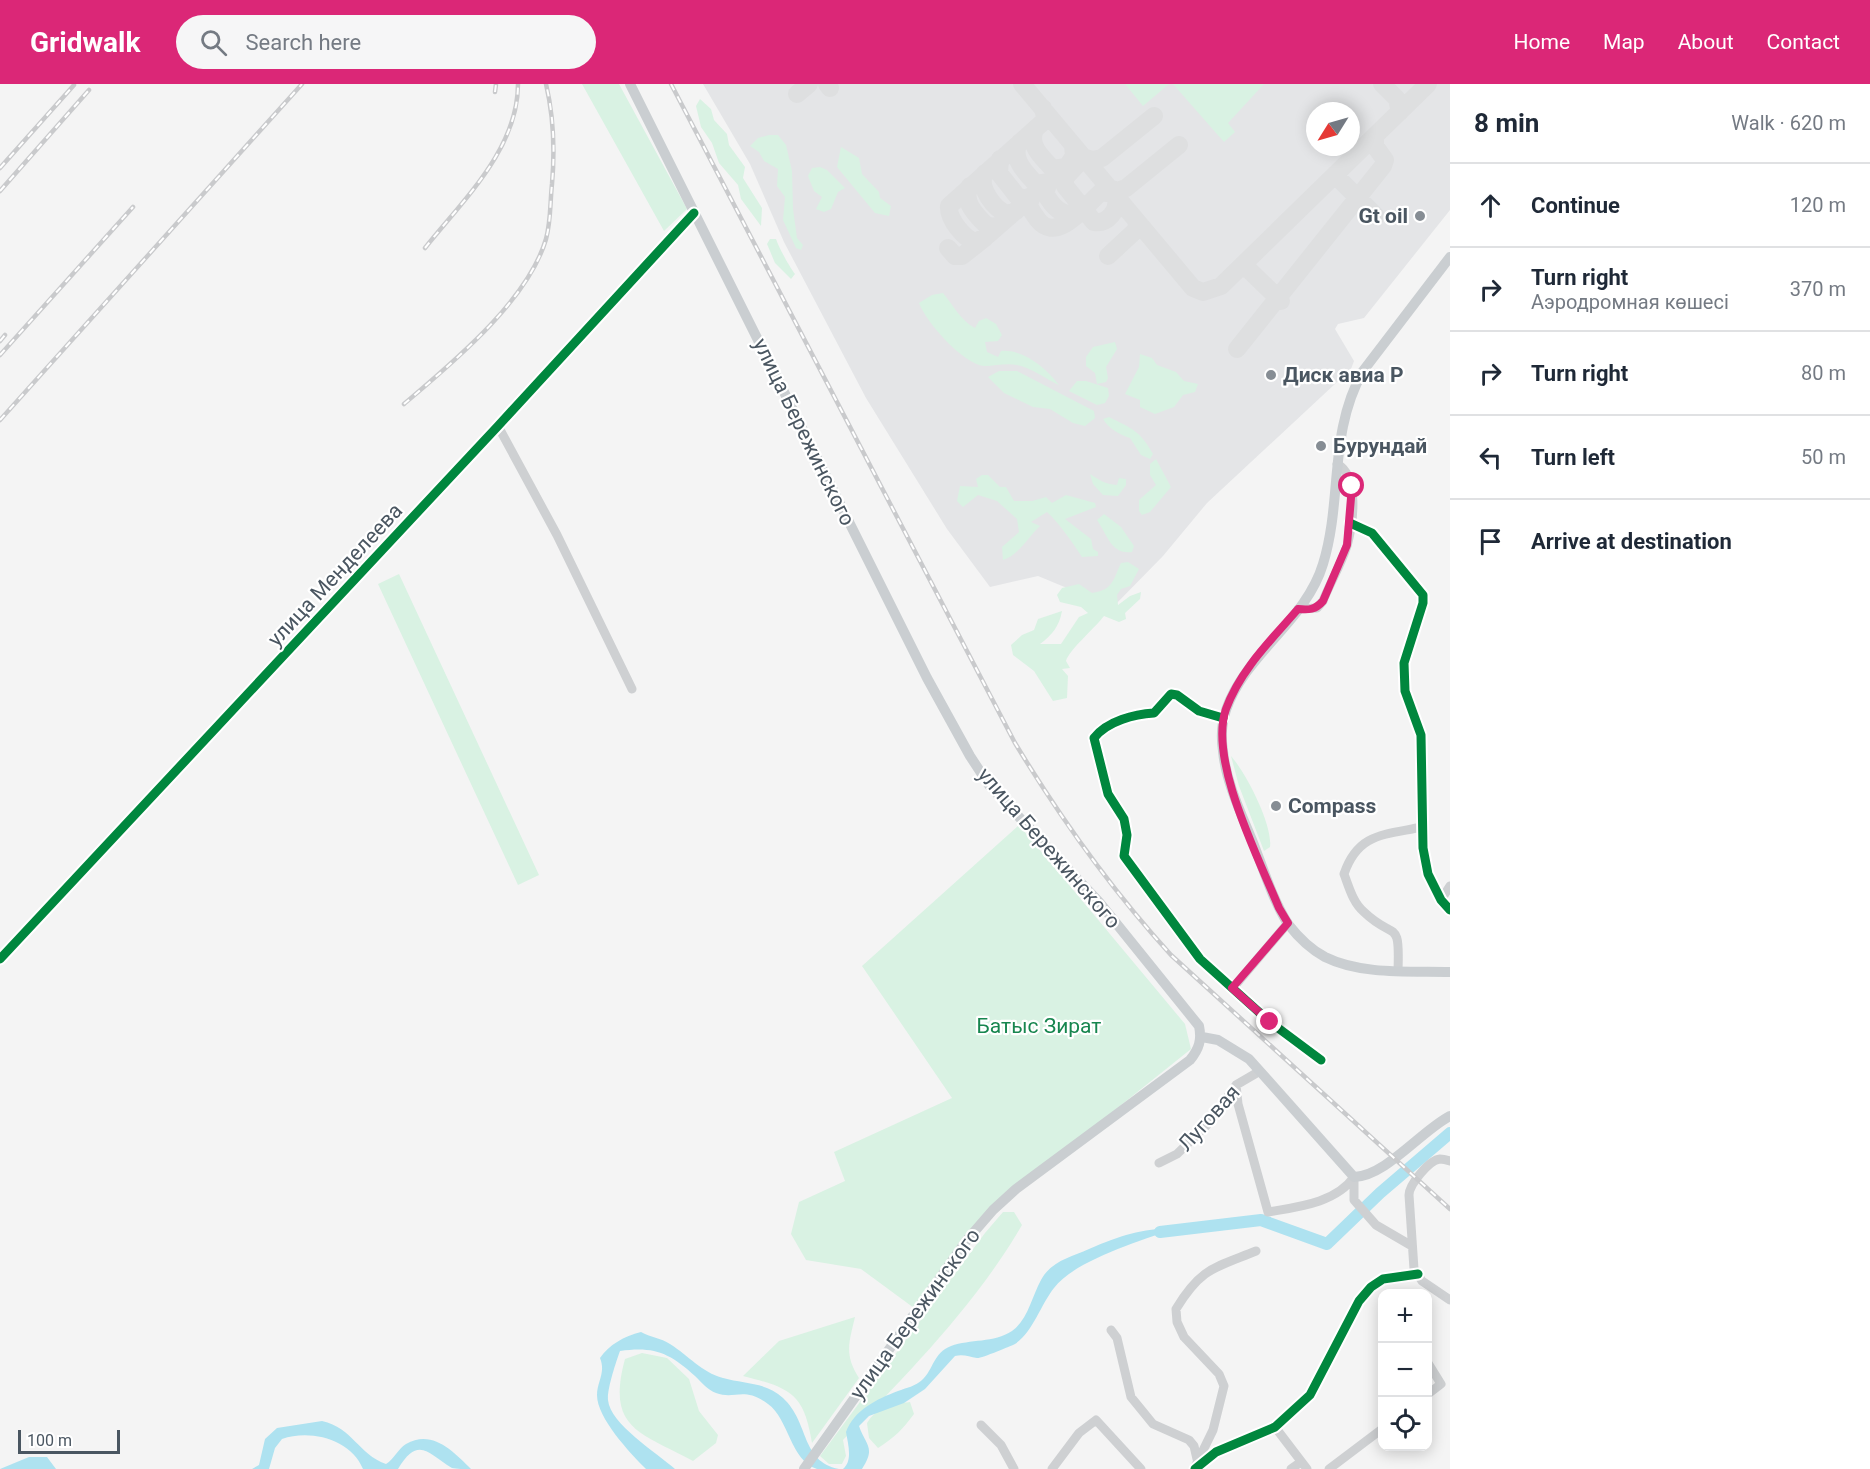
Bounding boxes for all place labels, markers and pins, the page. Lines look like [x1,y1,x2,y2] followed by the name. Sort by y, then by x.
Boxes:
[1358,204,1408,228] place label: Gt oil
[1413,209,1427,223] marker: Gt oil
[1283,363,1404,387] place label: Диск авиа Р
[1264,368,1278,382] marker: Диск авиа Р
[1333,434,1427,458] place label: Бурундай
[1314,439,1328,453] marker: Бурундай
[1288,794,1377,818] place label: Compass
[1269,799,1283,813] marker: Compass

